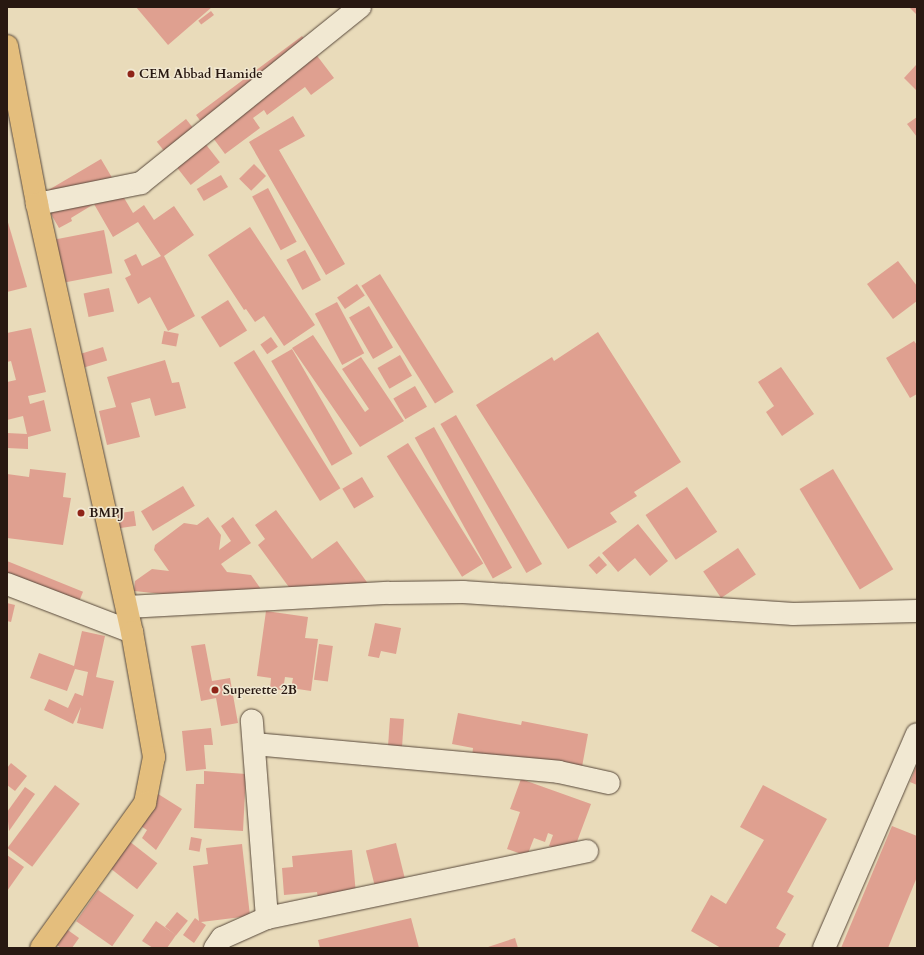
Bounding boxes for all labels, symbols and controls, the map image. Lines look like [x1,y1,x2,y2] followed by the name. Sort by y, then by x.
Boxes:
[139,66,263,82] place label: CEM Abbad Hamide
[126,69,136,79] marker: CEM Abbad Hamide
[89,505,124,521] place label: BMPJ
[76,508,86,518] marker: BMPJ
[223,682,297,698] place label: Superette 2B
[210,685,220,695] marker: Superette 2B

